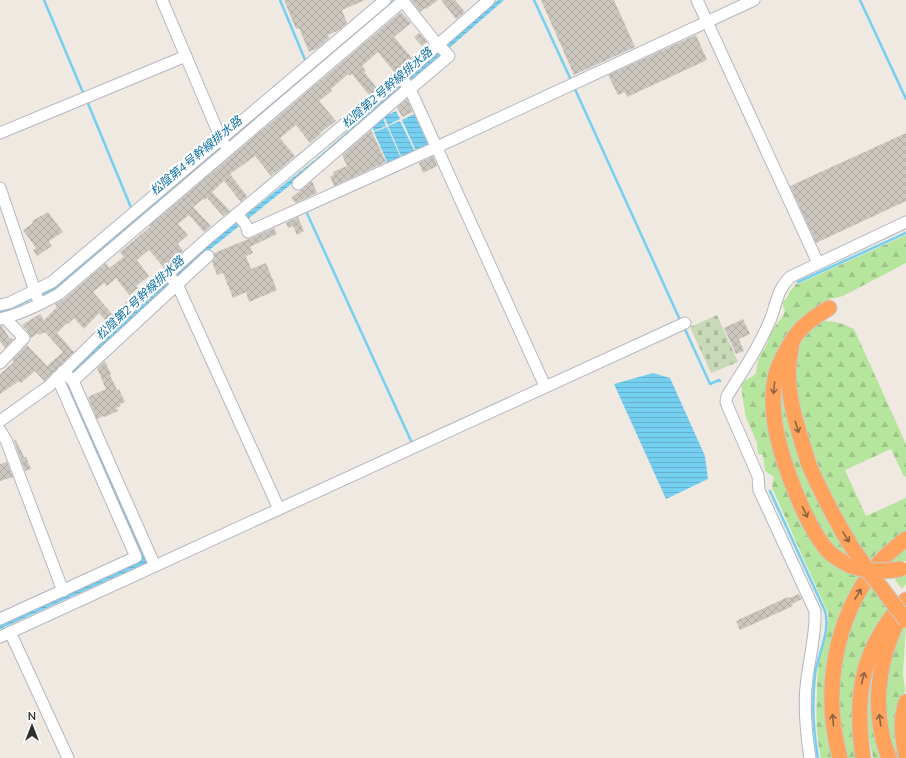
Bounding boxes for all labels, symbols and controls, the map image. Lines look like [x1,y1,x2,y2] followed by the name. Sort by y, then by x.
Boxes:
[338,44,436,131] water label: 松陰第2号幹線排水路
[147,112,245,198] water label: 松陰第4号幹線排水路
[92,252,188,342] water label: 松陰第2号幹線排水路
[771,381,778,394] one-way arrow
[794,420,801,433] one-way arrow
[802,506,810,518] one-way arrow
[842,531,850,542] one-way arrow
[854,589,862,600] one-way arrow
[860,671,867,684] one-way arrow
[12,706,52,746] north arrow
[28,709,36,723] text: N
[829,714,836,727] one-way arrow
[876,714,884,727] one-way arrow

